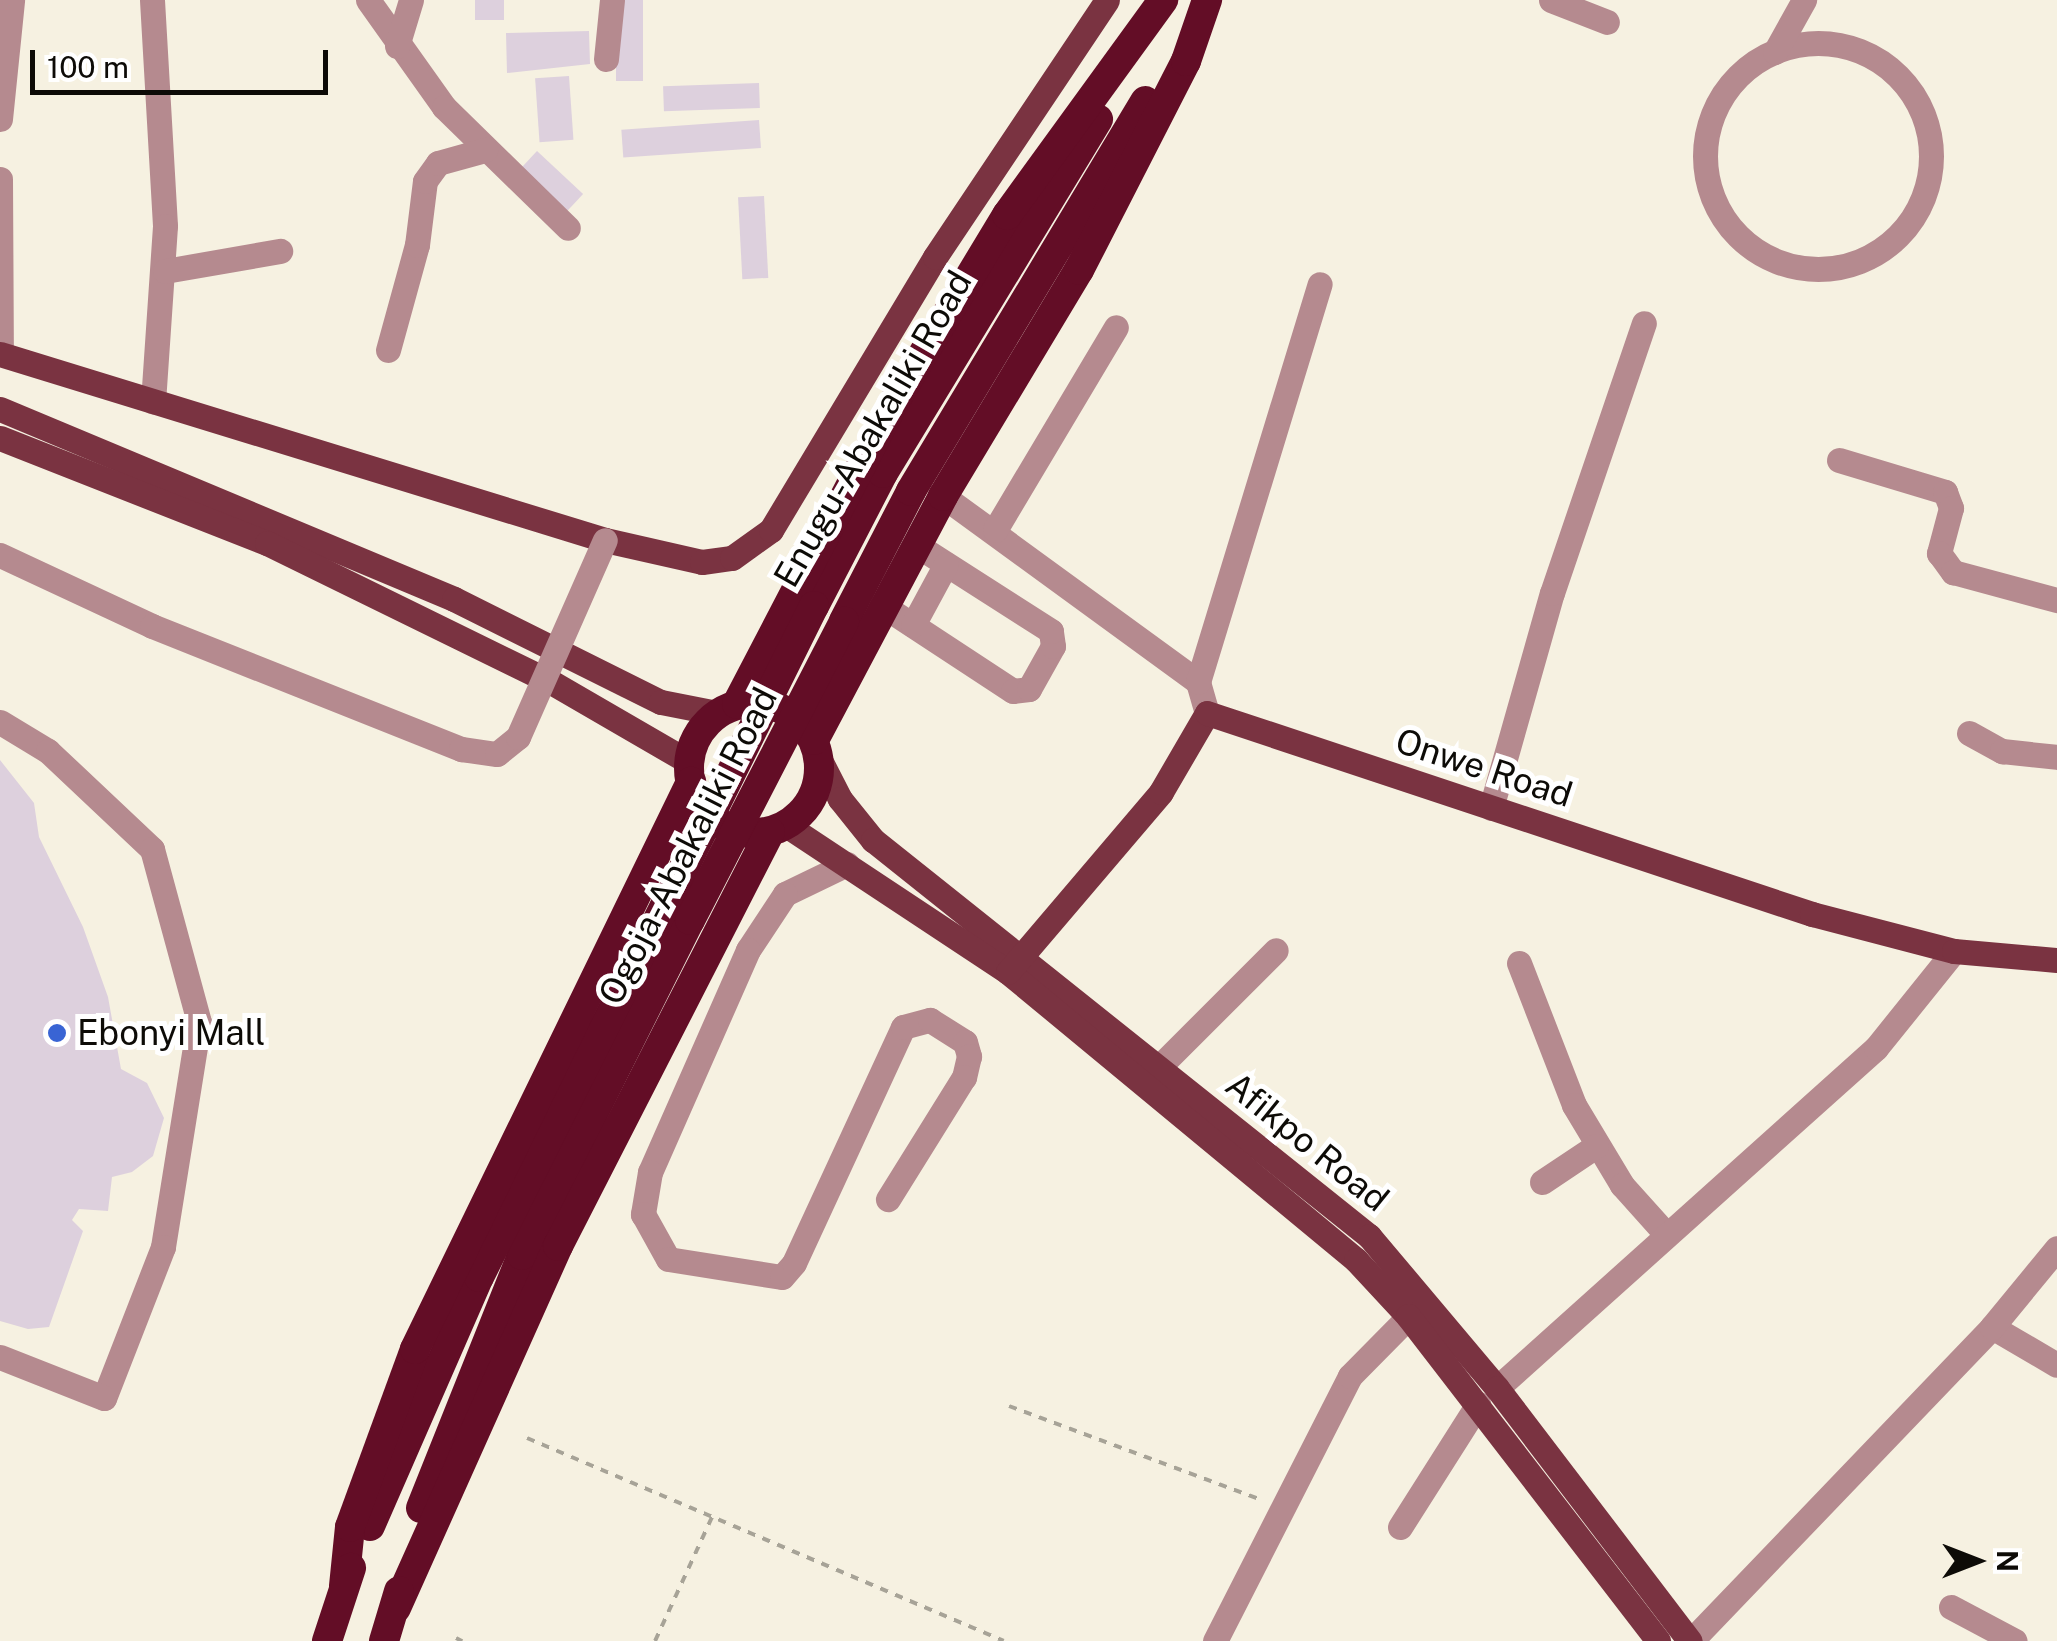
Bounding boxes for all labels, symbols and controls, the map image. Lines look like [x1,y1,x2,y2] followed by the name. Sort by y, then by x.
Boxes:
[35,30,332,92] scale bar
[47,49,129,85] text: 100 m
[765,263,981,595] street label: Enugu-Abakaliki Road
[590,681,786,1011] street label: Ogoja-Abakaliki Road
[1390,720,1578,816] street label: Onwe Road
[77,1012,265,1054] place label: Ebonyi Mall
[46,1022,68,1044] marker: Ebonyi Mall
[1217,1064,1397,1220] street label: Afikpo Road
[1927,1511,2027,1611] north arrow
[1991,1550,2024,1572] text: N

